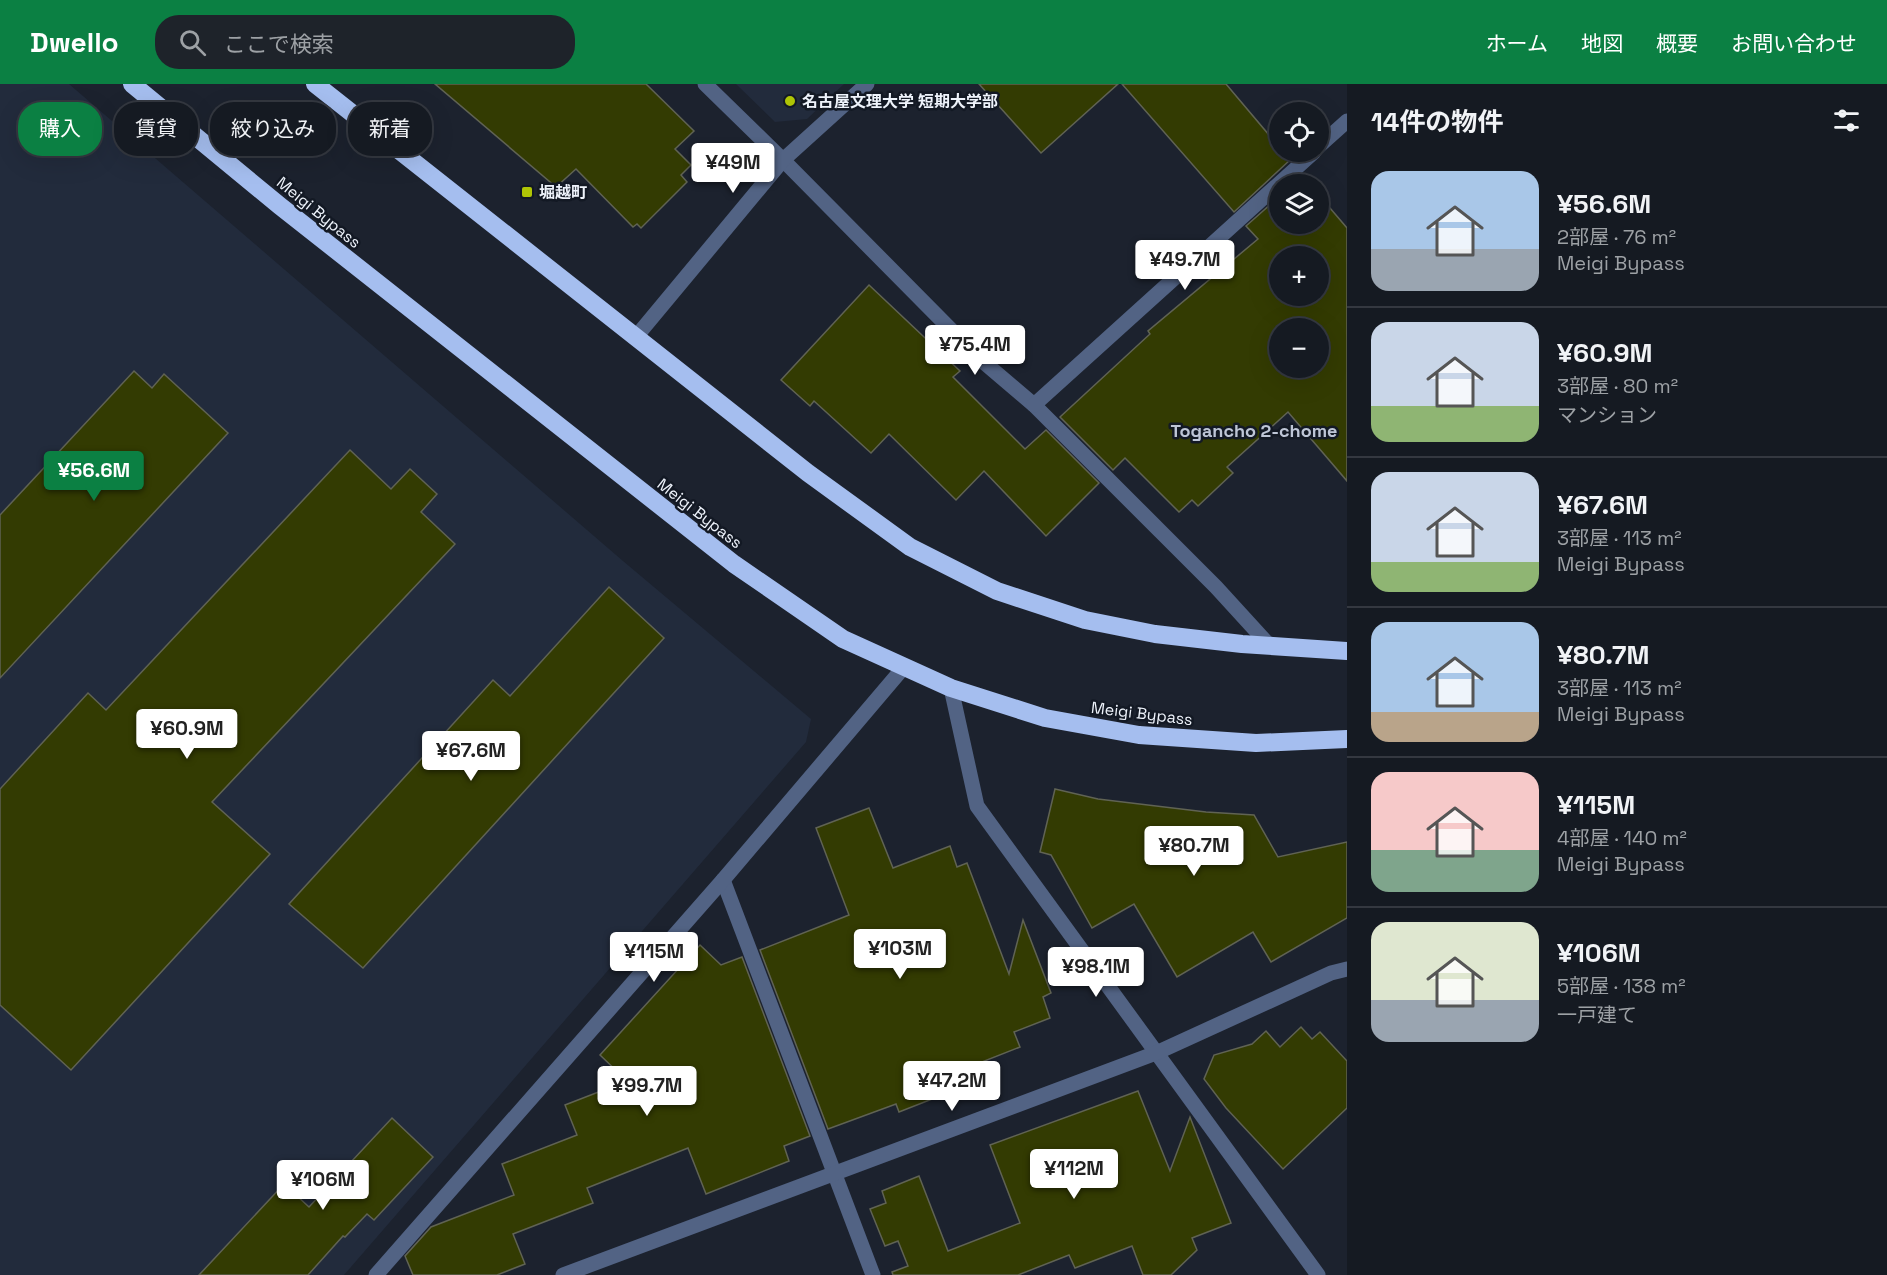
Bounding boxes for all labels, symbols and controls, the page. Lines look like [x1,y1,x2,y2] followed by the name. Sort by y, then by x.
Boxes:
[155,15,575,69] search box
[30,24,119,60] text: Dwello
[176,26,209,59] icon: search
[224,30,334,58] text: ここで検索
[1486,30,1548,57] text: ホーム
[1581,30,1623,57] text: 地図
[1656,30,1698,57] text: 概要
[1731,30,1857,57] text: お問い合わせ
[802,91,998,112] place label: 名古屋文理大学 短期大学部
[783,94,797,108] marker: 名古屋文理大学 短期大学部
[18,102,102,156] chip: 購入
[114,102,198,156] chip: 賃貸
[210,102,336,156] chip: 絞り込み
[348,102,432,156] chip: 新着
[1269,102,1329,378] map controls
[1269,102,1329,162] button: locate
[1830,104,1863,137] icon: filters
[1371,105,1503,139] text: 14件の物件
[697,143,769,194] pin: ¥49M
[705,149,761,175] text: ¥49M
[272,172,365,253] street label: Meigi Bypass
[1269,174,1329,234] button: layers
[539,182,587,203] place label: 堀越町
[520,185,534,199] marker: 堀越町
[1557,187,1651,221] text: ¥56.6M
[1419,195,1491,267] icon: home
[1557,224,1676,250] text: 2部屋 · 76 m²
[1136,240,1234,291] pin: ¥49.7M
[1149,246,1221,272] text: ¥49.7M
[1269,246,1329,306] button: +
[1557,250,1685,276] text: Meigi Bypass
[1269,318,1329,378] button: −
[926,325,1024,376] pin: ¥75.4M
[939,331,1011,357] text: ¥75.4M
[1557,336,1652,370] text: ¥60.9M
[1419,346,1491,418] icon: home
[1557,373,1678,399] text: 3部屋 · 80 m²
[1557,402,1657,428] text: マンション
[1171,419,1338,442] district label: Togancho 2-chome
[45,451,143,502] pin: ¥56.6M
[58,457,130,483] text: ¥56.6M
[653,474,746,553] street label: Meigi Bypass
[1557,488,1648,522] text: ¥67.6M
[1419,496,1491,568] icon: home
[1557,525,1682,551] text: 3部屋 · 113 m²
[1557,551,1685,577] text: Meigi Bypass
[1557,638,1649,672] text: ¥80.7M
[1419,646,1491,718] icon: home
[1557,675,1682,701] text: 3部屋 · 113 m²
[1090,697,1194,730] street label: Meigi Bypass
[1557,701,1685,727] text: Meigi Bypass
[138,709,236,760] pin: ¥60.9M
[150,715,224,741] text: ¥60.9M
[422,731,520,782] pin: ¥67.6M
[436,737,506,763] text: ¥67.6M
[1557,788,1635,822] text: ¥115M
[1419,796,1491,868] icon: home
[1557,825,1687,851] text: 4部屋 · 140 m²
[1145,826,1243,877] pin: ¥80.7M
[1158,832,1230,858] text: ¥80.7M
[1557,851,1685,877] text: Meigi Bypass
[858,929,942,980] pin: ¥103M
[612,932,696,983] pin: ¥115M
[868,935,932,961] text: ¥103M
[1557,936,1641,970] text: ¥106M
[624,938,684,964] text: ¥115M
[1419,946,1491,1018] icon: home
[1047,947,1145,998] pin: ¥98.1M
[1062,953,1130,979] text: ¥98.1M
[1557,973,1686,999] text: 5部屋 · 138 m²
[1557,1002,1637,1028] text: 一戸建て
[903,1061,1001,1112] pin: ¥47.2M
[598,1066,696,1117] pin: ¥99.7M
[917,1067,987,1093] text: ¥47.2M
[612,1072,682,1098] text: ¥99.7M
[1032,1149,1116,1200] pin: ¥112M
[1044,1155,1104,1181] text: ¥112M
[281,1160,365,1211] pin: ¥106M
[291,1166,355,1192] text: ¥106M

